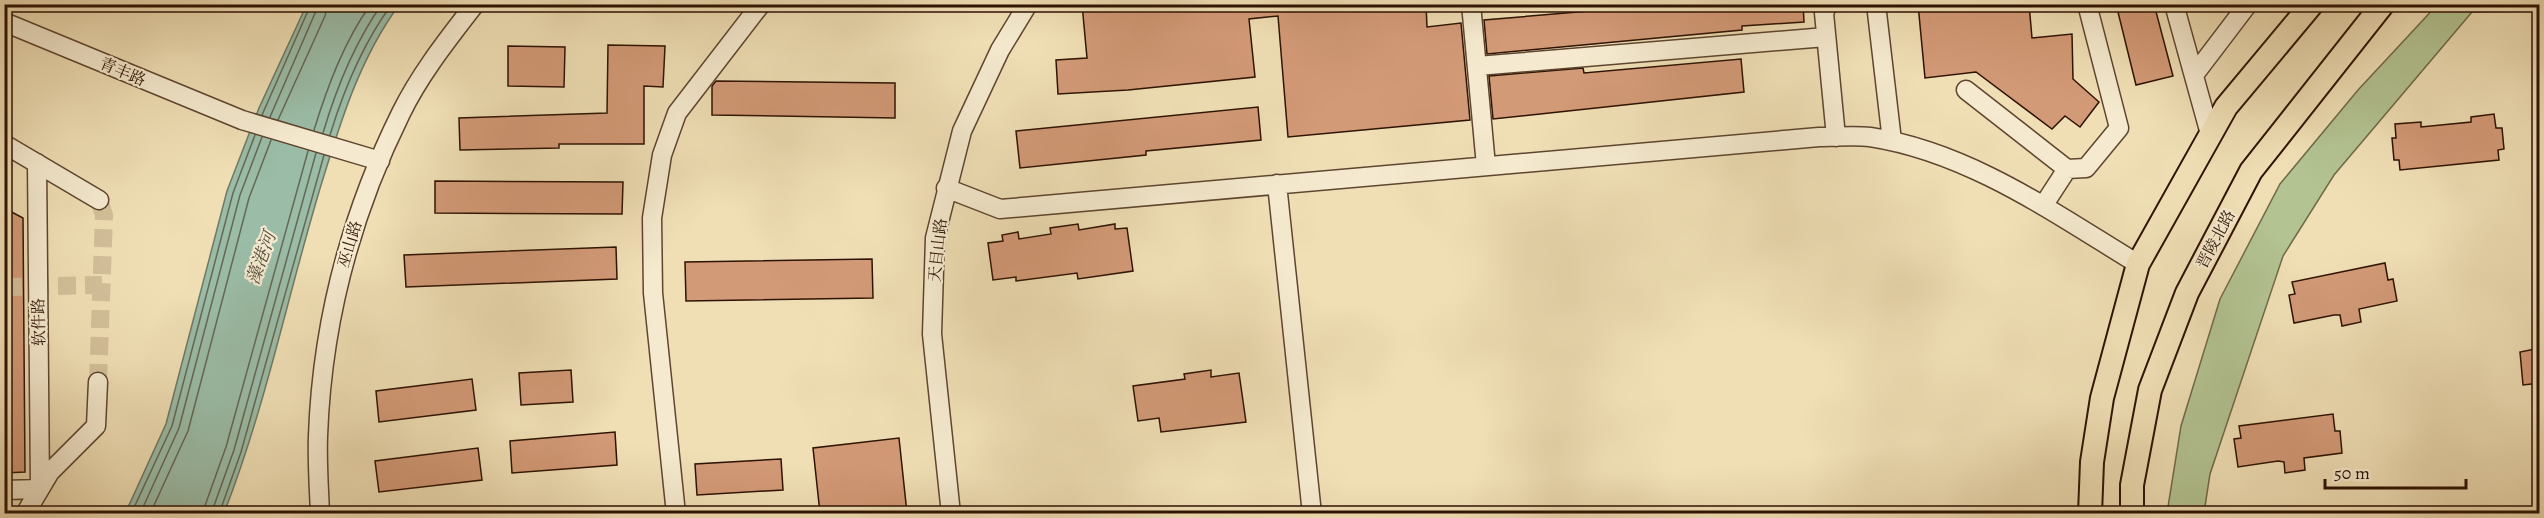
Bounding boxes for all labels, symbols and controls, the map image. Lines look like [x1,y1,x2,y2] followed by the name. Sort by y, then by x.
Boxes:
[96,52,149,91] street label: 青丰路
[2191,206,2241,273] street label: 晋陵北路
[924,217,952,283] street label: 天目山路
[332,218,367,270] street label: 巫山路
[240,226,283,287] water label: 藻港河
[28,298,50,346] street label: 软件路
[2325,452,2466,490] scale bar
[2334,461,2370,485] text: 50 m

